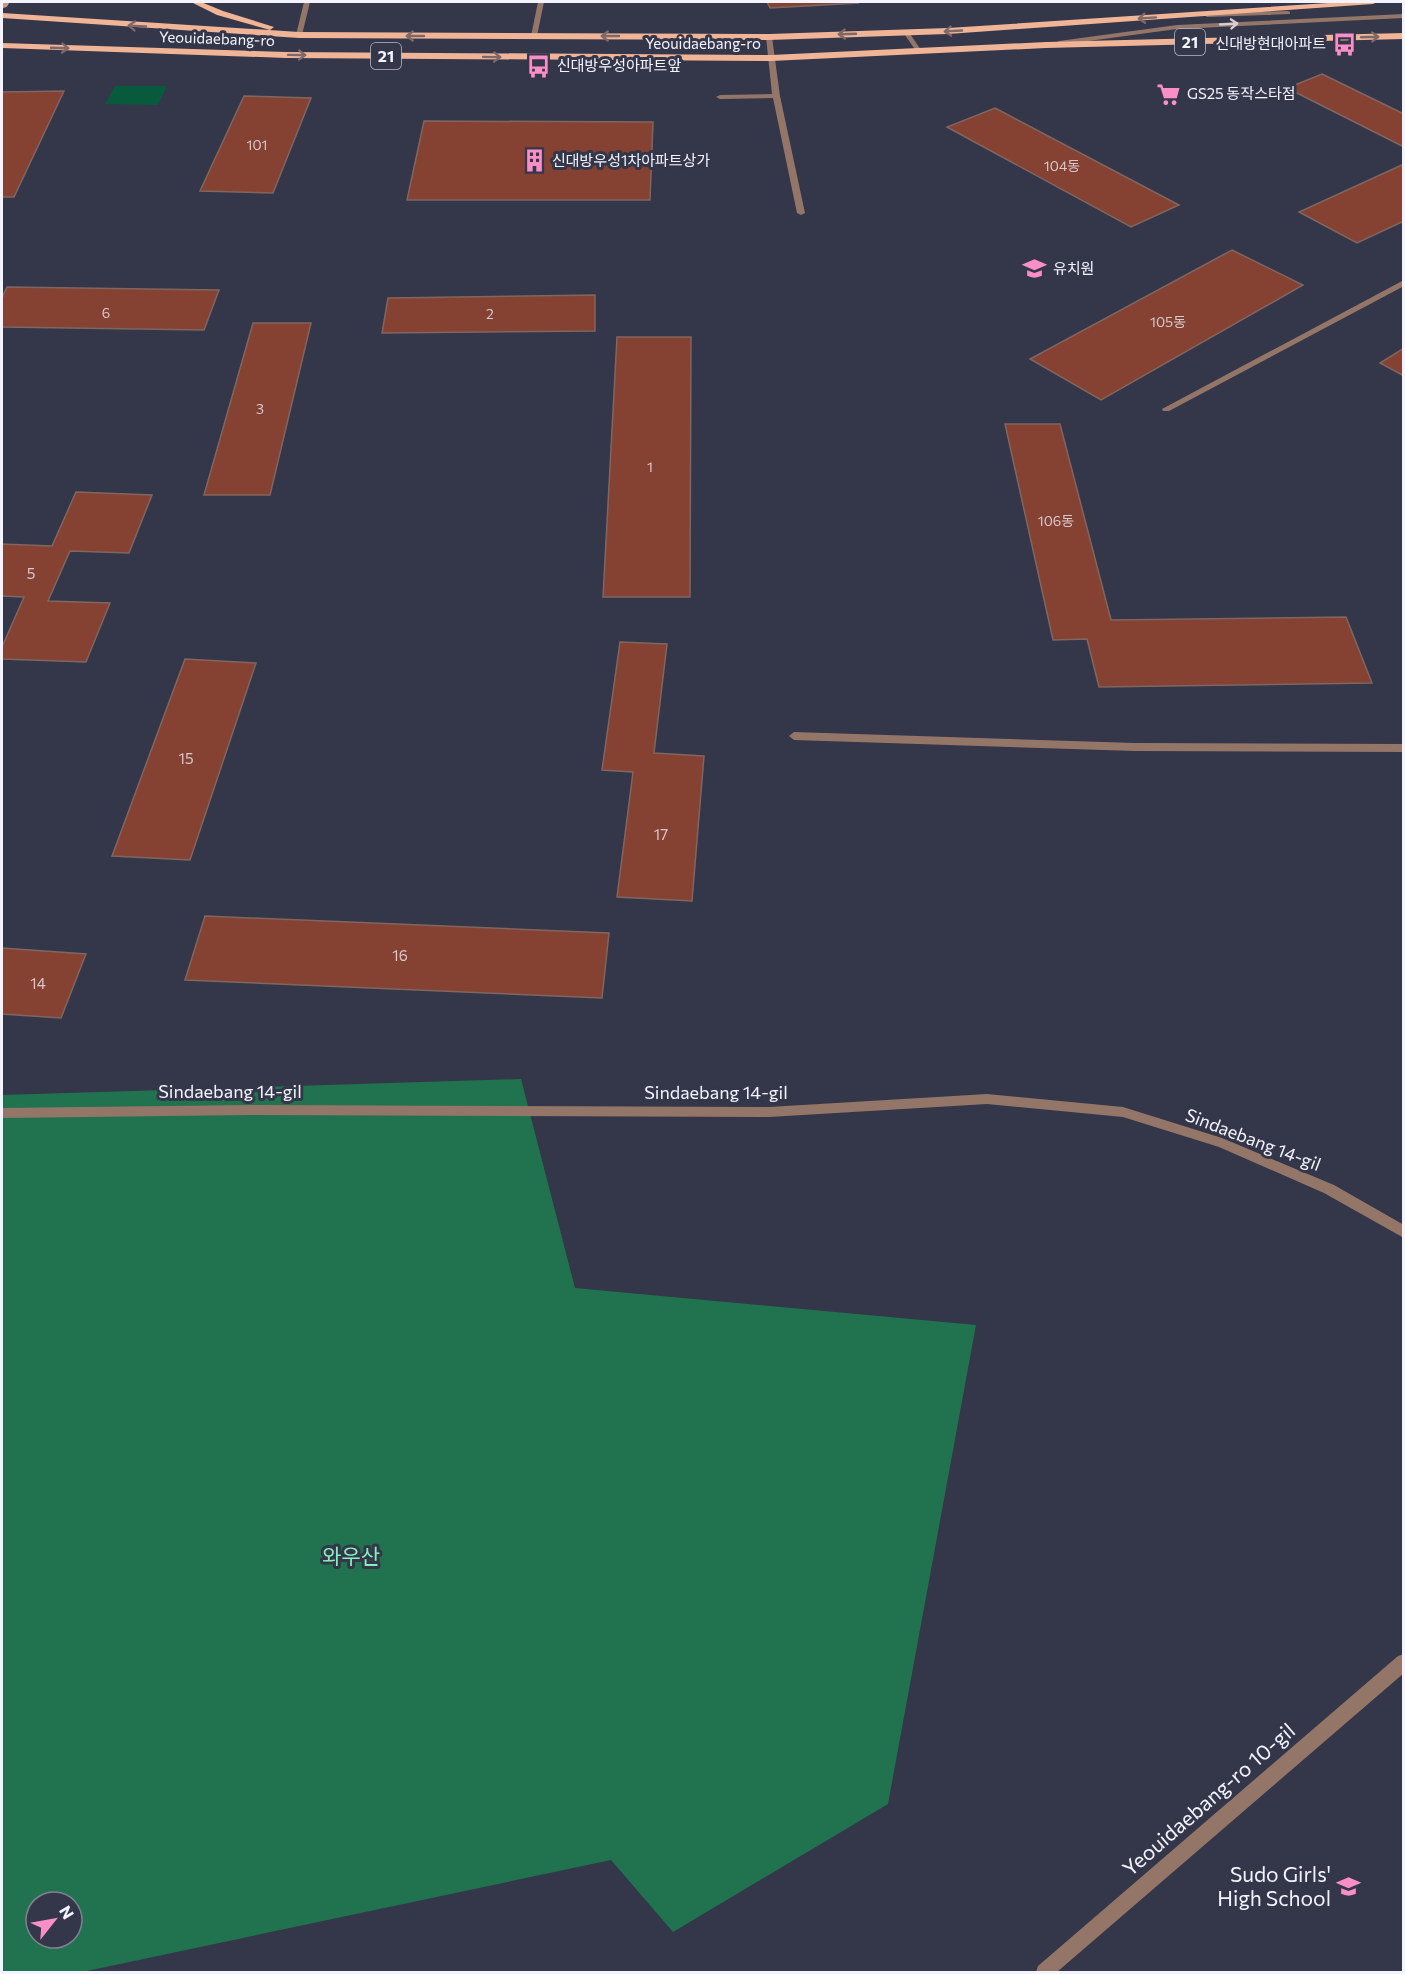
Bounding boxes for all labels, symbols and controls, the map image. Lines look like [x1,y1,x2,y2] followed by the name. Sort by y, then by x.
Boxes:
[1138,13,1158,24] one-way arrow
[1219,18,1239,29] one-way arrow
[127,20,147,31] one-way arrow
[943,25,963,36] one-way arrow
[159,27,275,49] street label: Yeouidaebang-ro
[838,28,858,40] one-way arrow
[1175,29,1205,55] road number: 21
[406,30,426,41] one-way arrow
[601,30,621,42] one-way arrow
[1331,31,1357,57] bus stop icon: 신대방현대아파트
[1360,32,1380,43] one-way arrow
[645,34,761,52] street label: Yeouidaebang-ro
[1216,34,1326,52] place label: 신대방현대아파트
[49,42,69,54] one-way arrow
[371,43,401,69] road number: 21
[286,49,306,61] one-way arrow
[481,51,501,63] one-way arrow
[526,53,552,79] bus stop icon: 신대방우성아파트앞
[557,56,681,74] place label: 신대방우성아파트앞
[1156,81,1182,107] supermarket icon: GS25 동작스타점
[1187,84,1296,102] place label: GS25 동작스타점
[246,136,268,153] house number: 101
[521,148,547,174] building icon: 신대방우성1차아파트상가
[552,151,710,169] place label: 신대방우성1차아파트상가
[1044,157,1080,174] house number: 104동
[1022,256,1048,282] school or university icon: 유치원
[1053,259,1094,277] place label: 유치원
[102,304,110,321] house number: 6
[486,305,494,322] house number: 2
[1150,313,1186,330] house number: 105동
[256,400,264,417] house number: 3
[647,458,653,475] house number: 1
[1038,512,1074,529] house number: 106동
[27,564,35,582] house number: 5
[178,749,194,767] house number: 15
[654,825,668,843] house number: 17
[392,946,408,964] house number: 16
[30,974,46,992] house number: 14
[158,1080,302,1102] street label: Sindaebang 14-gil
[644,1081,788,1103] street label: Sindaebang 14-gil
[1182,1103,1324,1175] street label: Sindaebang 14-gil
[322,1543,380,1568] park label: 와우산
[1117,1717,1299,1881] street label: Yeouidaebang-ro 10-gil
[1217,1861,1331,1910] place label: Sudo Girls' High School
[1336,1874,1362,1900] school or university icon: Sudo Girls' High School
[24,1890,84,1950] north arrow
[56,1902,79,1922] text: N

